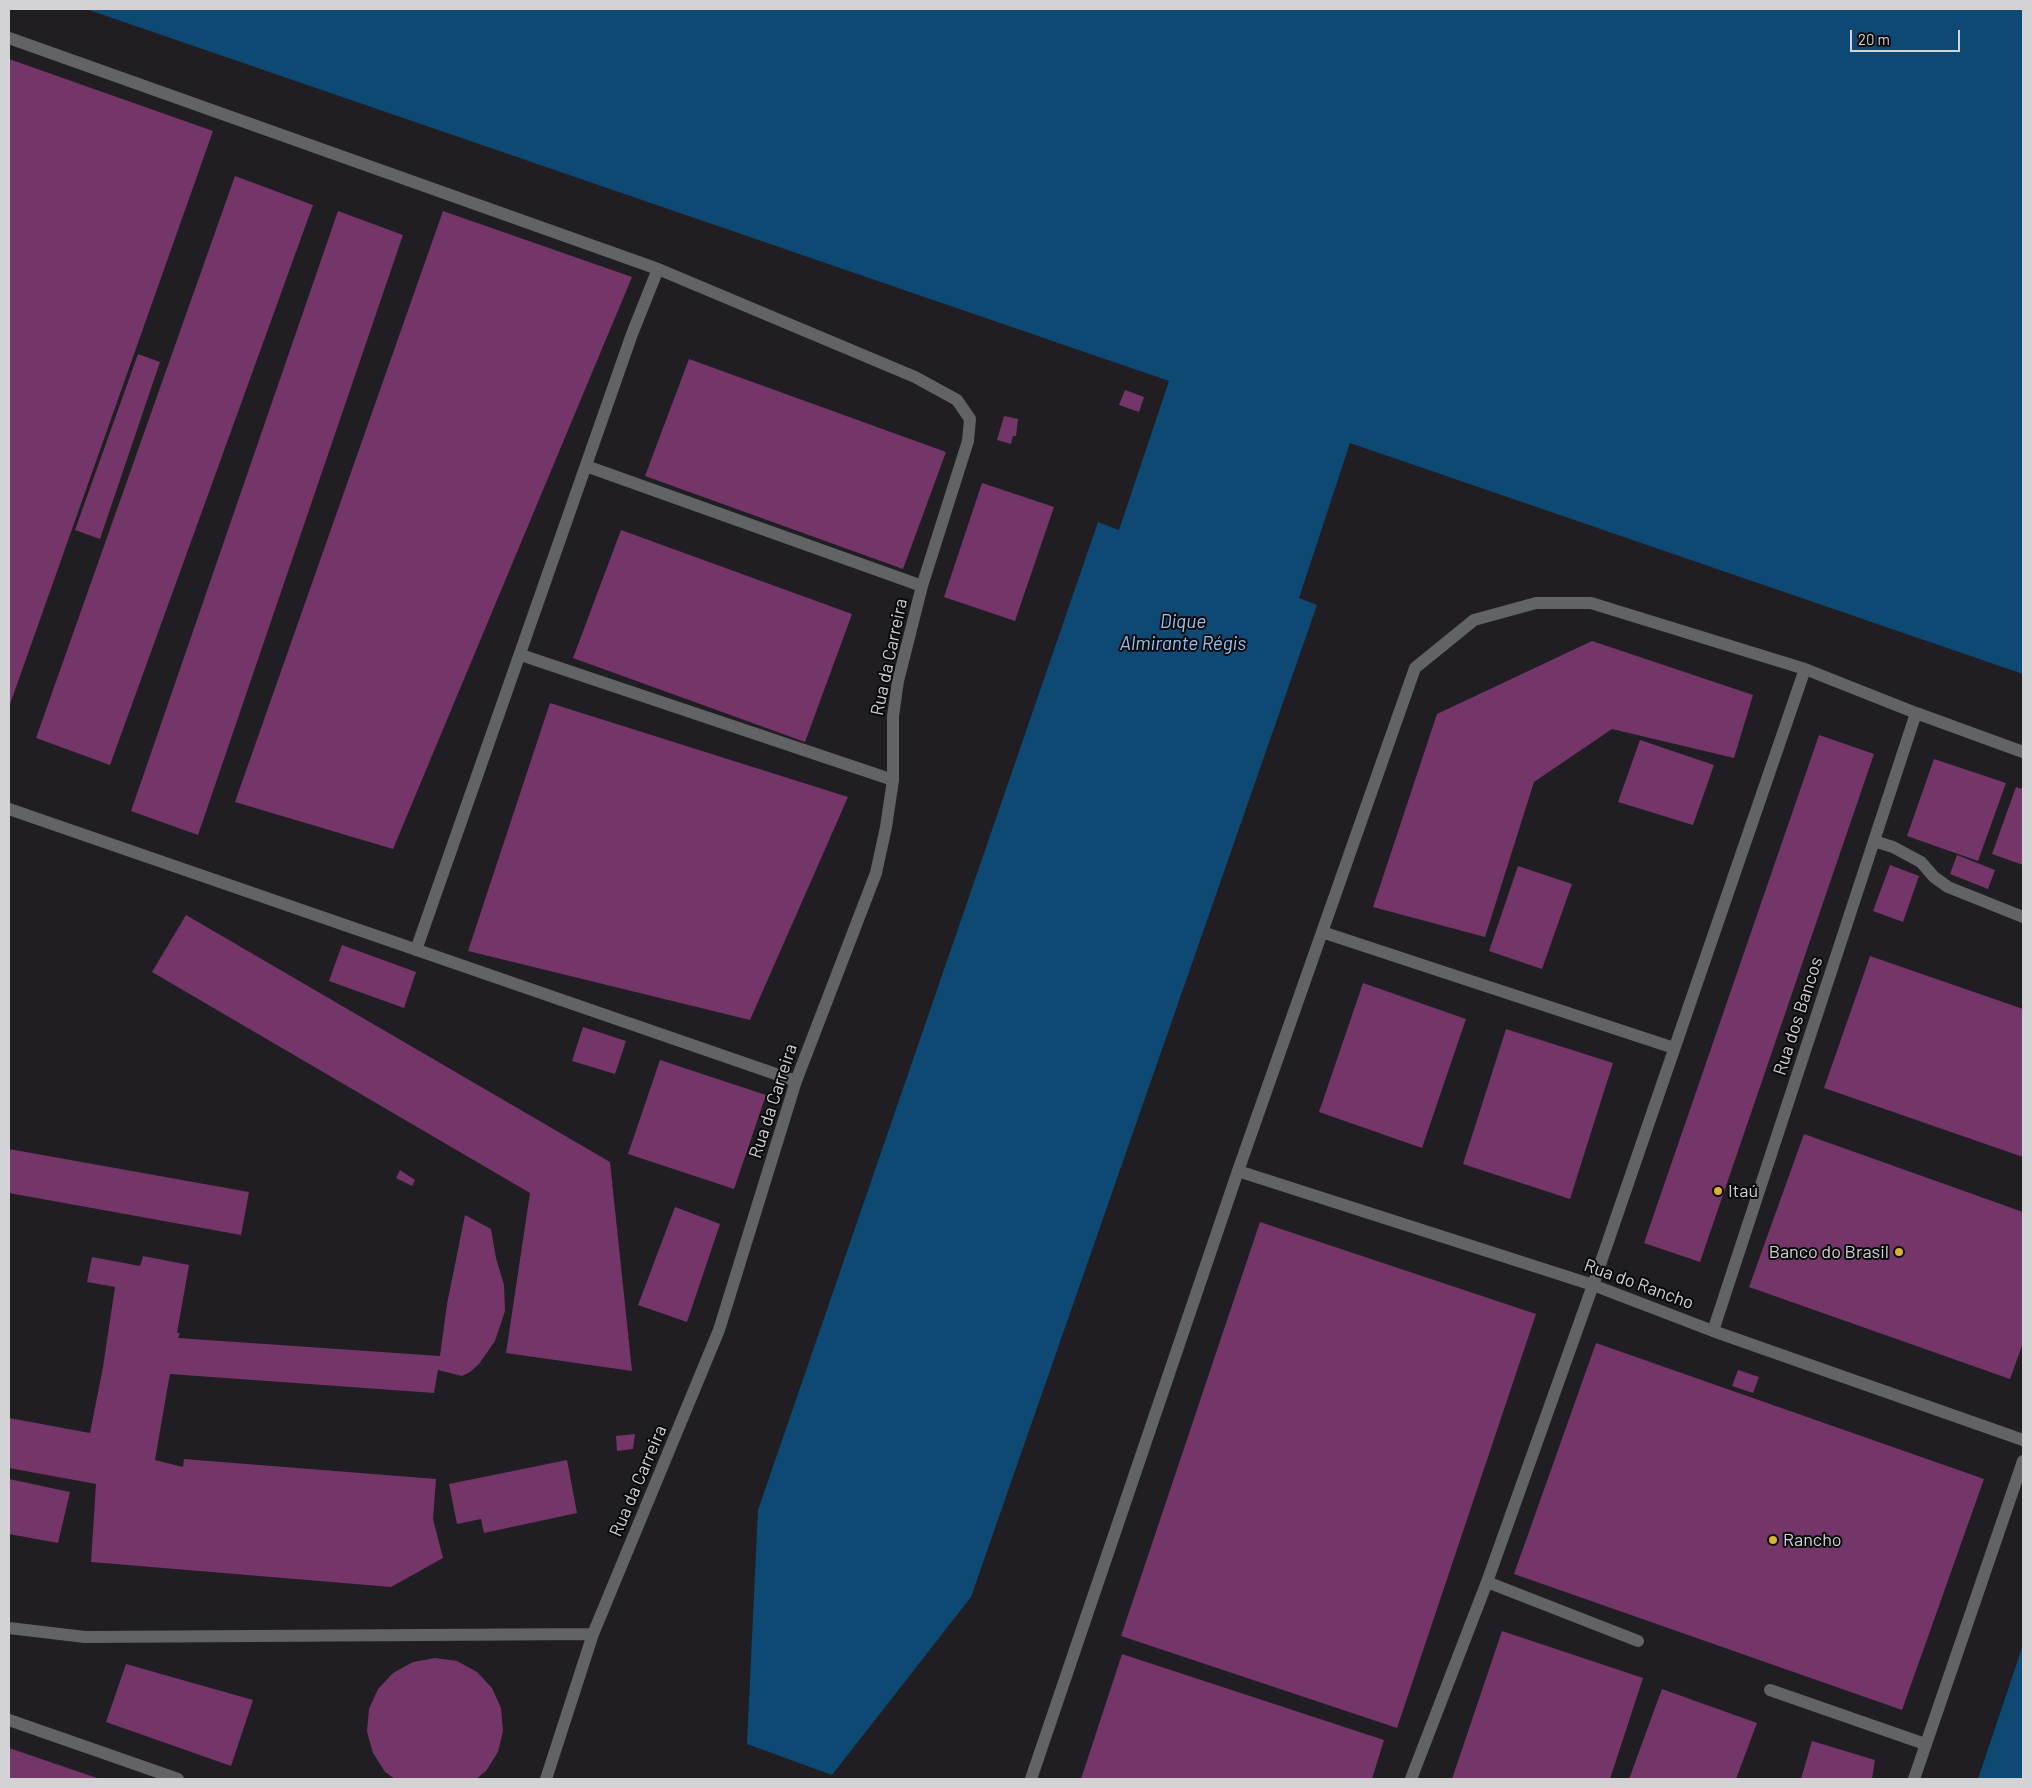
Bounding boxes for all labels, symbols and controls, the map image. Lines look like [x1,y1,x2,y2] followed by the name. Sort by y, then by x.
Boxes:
[1852,20,1962,52] scale bar
[1858,30,1890,48] text: 20 m
[866,597,912,717] street label: Rua da Carreira
[1120,611,1246,655] water label: Dique Almirante Régis
[1769,954,1827,1078] street label: Rua dos Bancos
[744,1041,802,1161] street label: Rua da Carreira
[1728,1180,1758,1202] place label: Itaú
[1712,1185,1724,1197] marker: Itaú
[1769,1241,1889,1263] place label: Banco do Brasil
[1893,1246,1905,1258] marker: Banco do Brasil
[1581,1254,1697,1314] street label: Rua do Rancho
[605,1422,671,1540] street label: Rua da Carreira
[1783,1529,1842,1551] place label: Rancho
[1767,1534,1779,1546] marker: Rancho

